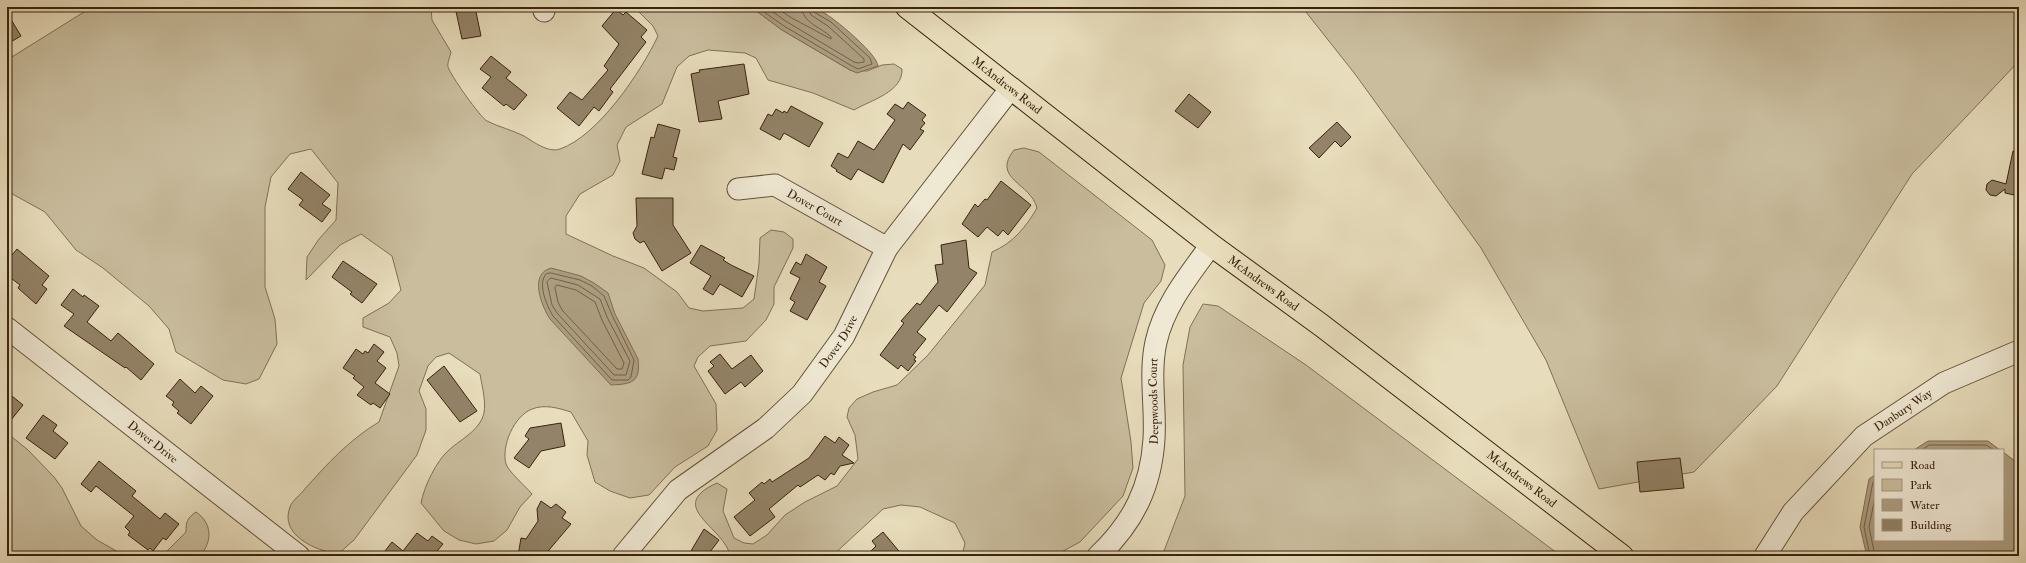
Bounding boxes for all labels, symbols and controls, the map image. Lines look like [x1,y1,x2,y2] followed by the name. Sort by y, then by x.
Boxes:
[969,53,1045,117] street label: McAndrews Road
[784,186,846,229] street label: Dover Court
[1225,252,1302,314] street label: McAndrews Road
[816,313,861,371] street label: Dover Drive
[1145,357,1162,445] street label: Deepwoods Court
[1871,385,1936,435] street label: Danbury Way
[125,417,181,466] street label: Dover Drive
[1484,447,1560,511] street label: McAndrews Road
[1874,449,2004,541] legend
[1910,458,1935,473] text: Road
[1910,478,1932,493] text: Park
[1909,498,1940,513] text: Water
[1910,518,1953,533] text: Building

